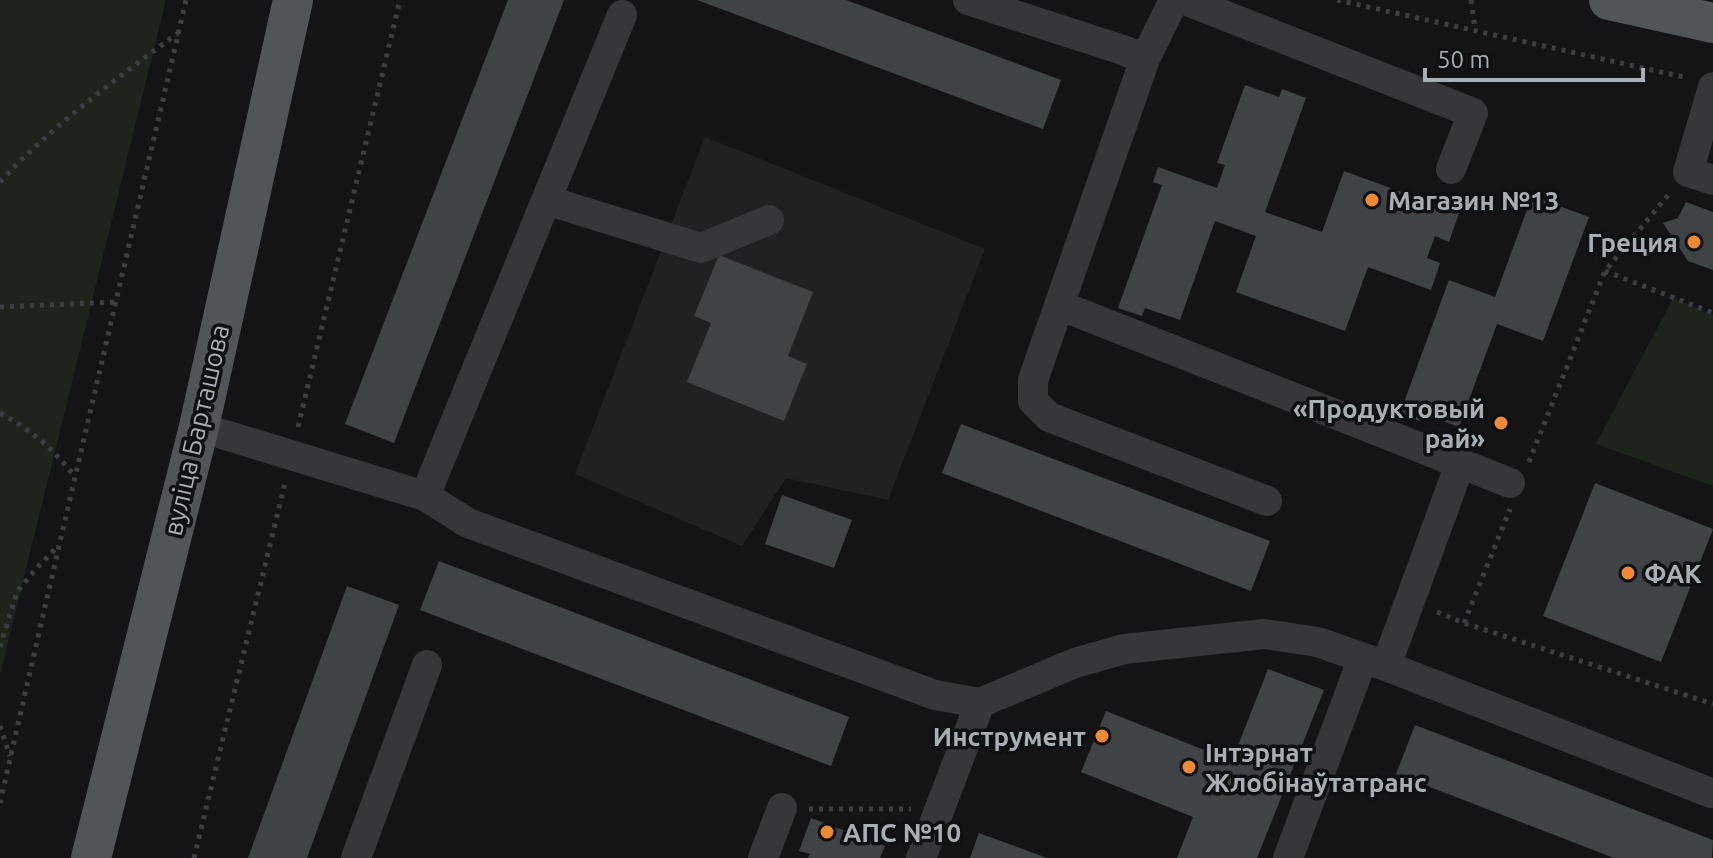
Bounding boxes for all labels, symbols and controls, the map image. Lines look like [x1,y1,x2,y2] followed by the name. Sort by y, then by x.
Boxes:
[1425,32,1643,82] scale bar
[1437,46,1490,73] text: 50 m
[1388,186,1559,215] place label: Магазин №13
[1363,191,1381,209] marker: Магазин №13
[1587,228,1678,257] place label: Греция
[1685,233,1703,251] marker: Греция
[158,322,234,538] street label: вуліца Барташова
[1293,394,1485,453] place label: «Продуктовый рай»
[1492,414,1510,432] marker: «Продуктовый рай»
[1644,559,1702,588] place label: ФАК
[1619,564,1637,582] marker: ФАК
[933,722,1086,751] place label: Инструмент
[1093,727,1111,745] marker: Инструмент
[1205,738,1427,797] place label: Інтэрнат Жлобінаўтатранс
[1180,758,1198,776] marker: Інтэрнат Жлобінаўтатранс
[843,818,961,847] place label: АПС №10
[818,823,836,841] marker: АПС №10

